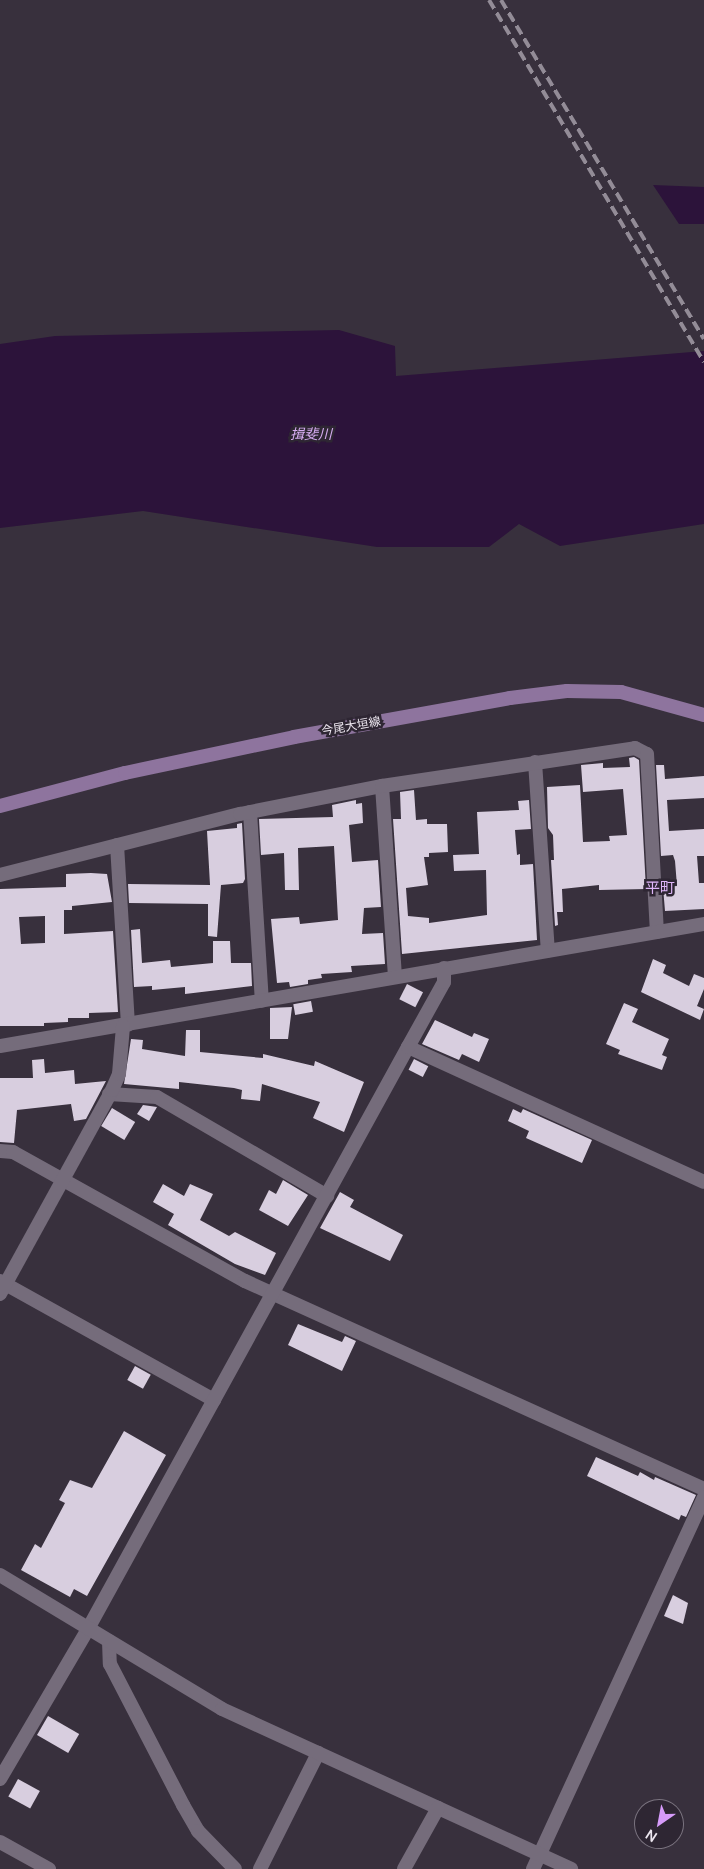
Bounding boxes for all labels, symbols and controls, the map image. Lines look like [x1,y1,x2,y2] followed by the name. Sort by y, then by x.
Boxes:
[290,426,332,442] water label: 揖斐川
[320,714,382,738] street label: 今尾大垣線
[645,879,675,897] district label: 平町
[634,1799,684,1849] north arrow
[642,1825,660,1847] text: N

